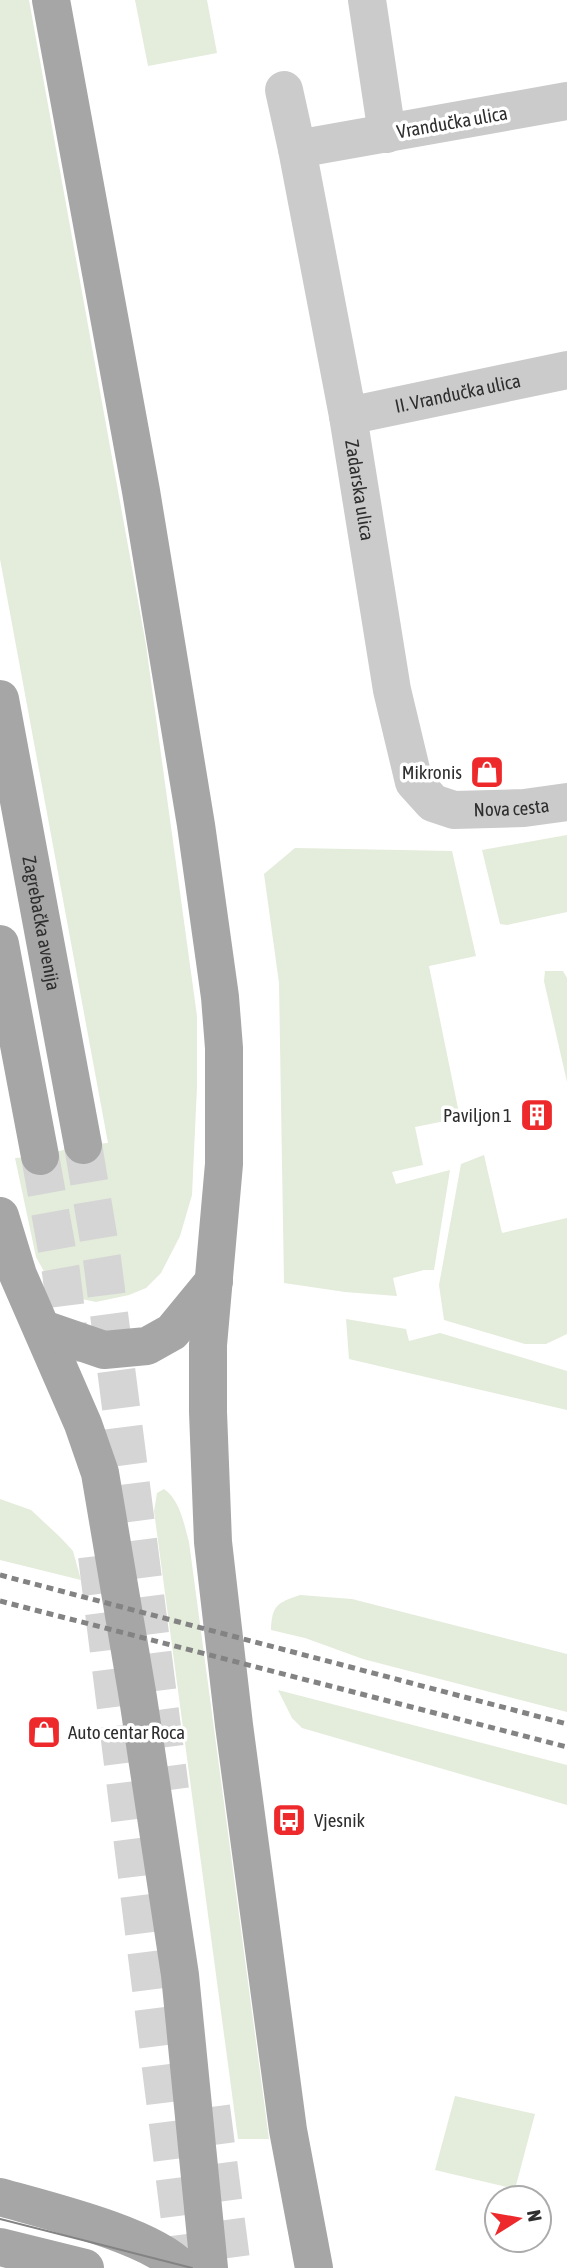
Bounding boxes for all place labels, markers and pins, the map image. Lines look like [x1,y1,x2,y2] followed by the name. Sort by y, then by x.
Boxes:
[468,753,506,791] shop icon: Mikronis
[402,761,462,783] place label: Mikronis
[518,1096,556,1134] building icon: Paviljon 1
[443,1104,512,1126] place label: Paviljon 1
[25,1713,63,1751] shop icon: Auto centar Roca
[68,1721,185,1743] place label: Auto centar Roca
[270,1801,308,1839] bus stop icon: Vjesnik
[314,1809,366,1831] place label: Vjesnik

